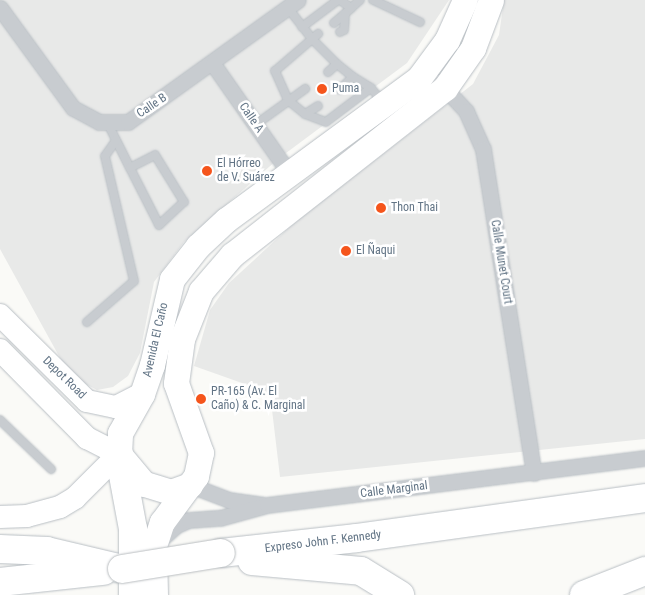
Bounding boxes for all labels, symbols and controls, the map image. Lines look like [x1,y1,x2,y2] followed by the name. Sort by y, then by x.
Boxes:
[332,82,359,96] place label: Puma
[316,83,328,95] marker: Puma
[134,91,170,121] street label: Calle B
[236,100,266,136] street label: Calle A
[217,157,275,185] place label: El Hórreo de V. Suárez
[201,165,213,177] marker: El Hórreo de V. Suárez
[391,201,438,215] place label: Thon Thai
[375,202,387,214] marker: Thon Thai
[487,219,515,305] street label: Calle Munet Court
[356,244,395,258] place label: El Ñaqui
[340,245,352,257] marker: El Ñaqui
[140,301,172,379] street label: Avenida El Caño
[39,354,89,402] street label: Depot Road
[211,385,305,413] place label: PR-165 (Av. El Caño) & C. Marginal
[195,393,207,405] marker: PR-165 (Av. El Caño) & C. Marginal
[359,479,429,501] street label: Calle Marginal
[264,528,382,556] street label: Expreso John F. Kennedy

